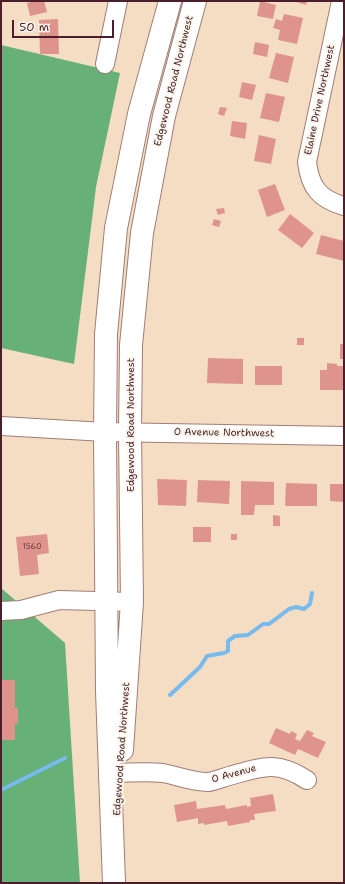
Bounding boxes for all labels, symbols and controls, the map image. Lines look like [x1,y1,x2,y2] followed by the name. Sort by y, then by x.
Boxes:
[14,12,116,38] scale bar
[152,15,196,147] street label: Edgewood Road Northwest
[19,19,49,35] text: 50 m
[302,44,338,156] street label: Elaine Drive Northwest
[125,358,137,492] street label: Edgewood Road Northwest
[174,426,274,440] street label: O Avenue Northwest
[23,542,41,552] house number: 1560
[111,682,133,816] street label: Edgewood Road Northwest
[210,762,258,786] street label: O Avenue

